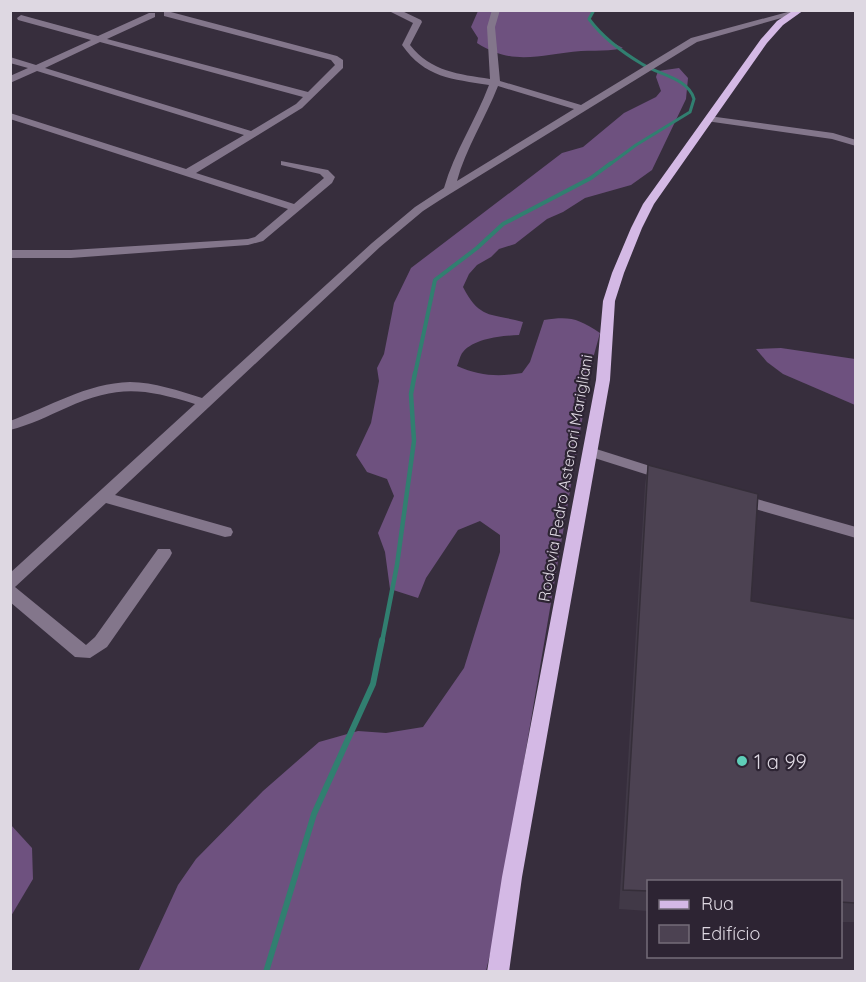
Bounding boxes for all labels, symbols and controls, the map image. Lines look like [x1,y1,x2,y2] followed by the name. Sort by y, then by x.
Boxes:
[533,353,597,603] street label: Rodovia Pedro Astenori Marigliani
[754,749,807,774] place label: 1 a 99
[735,754,749,768] marker: 1 a 99
[647,880,842,958] legend
[701,892,734,915] text: Rua
[701,922,760,945] text: Edifício

